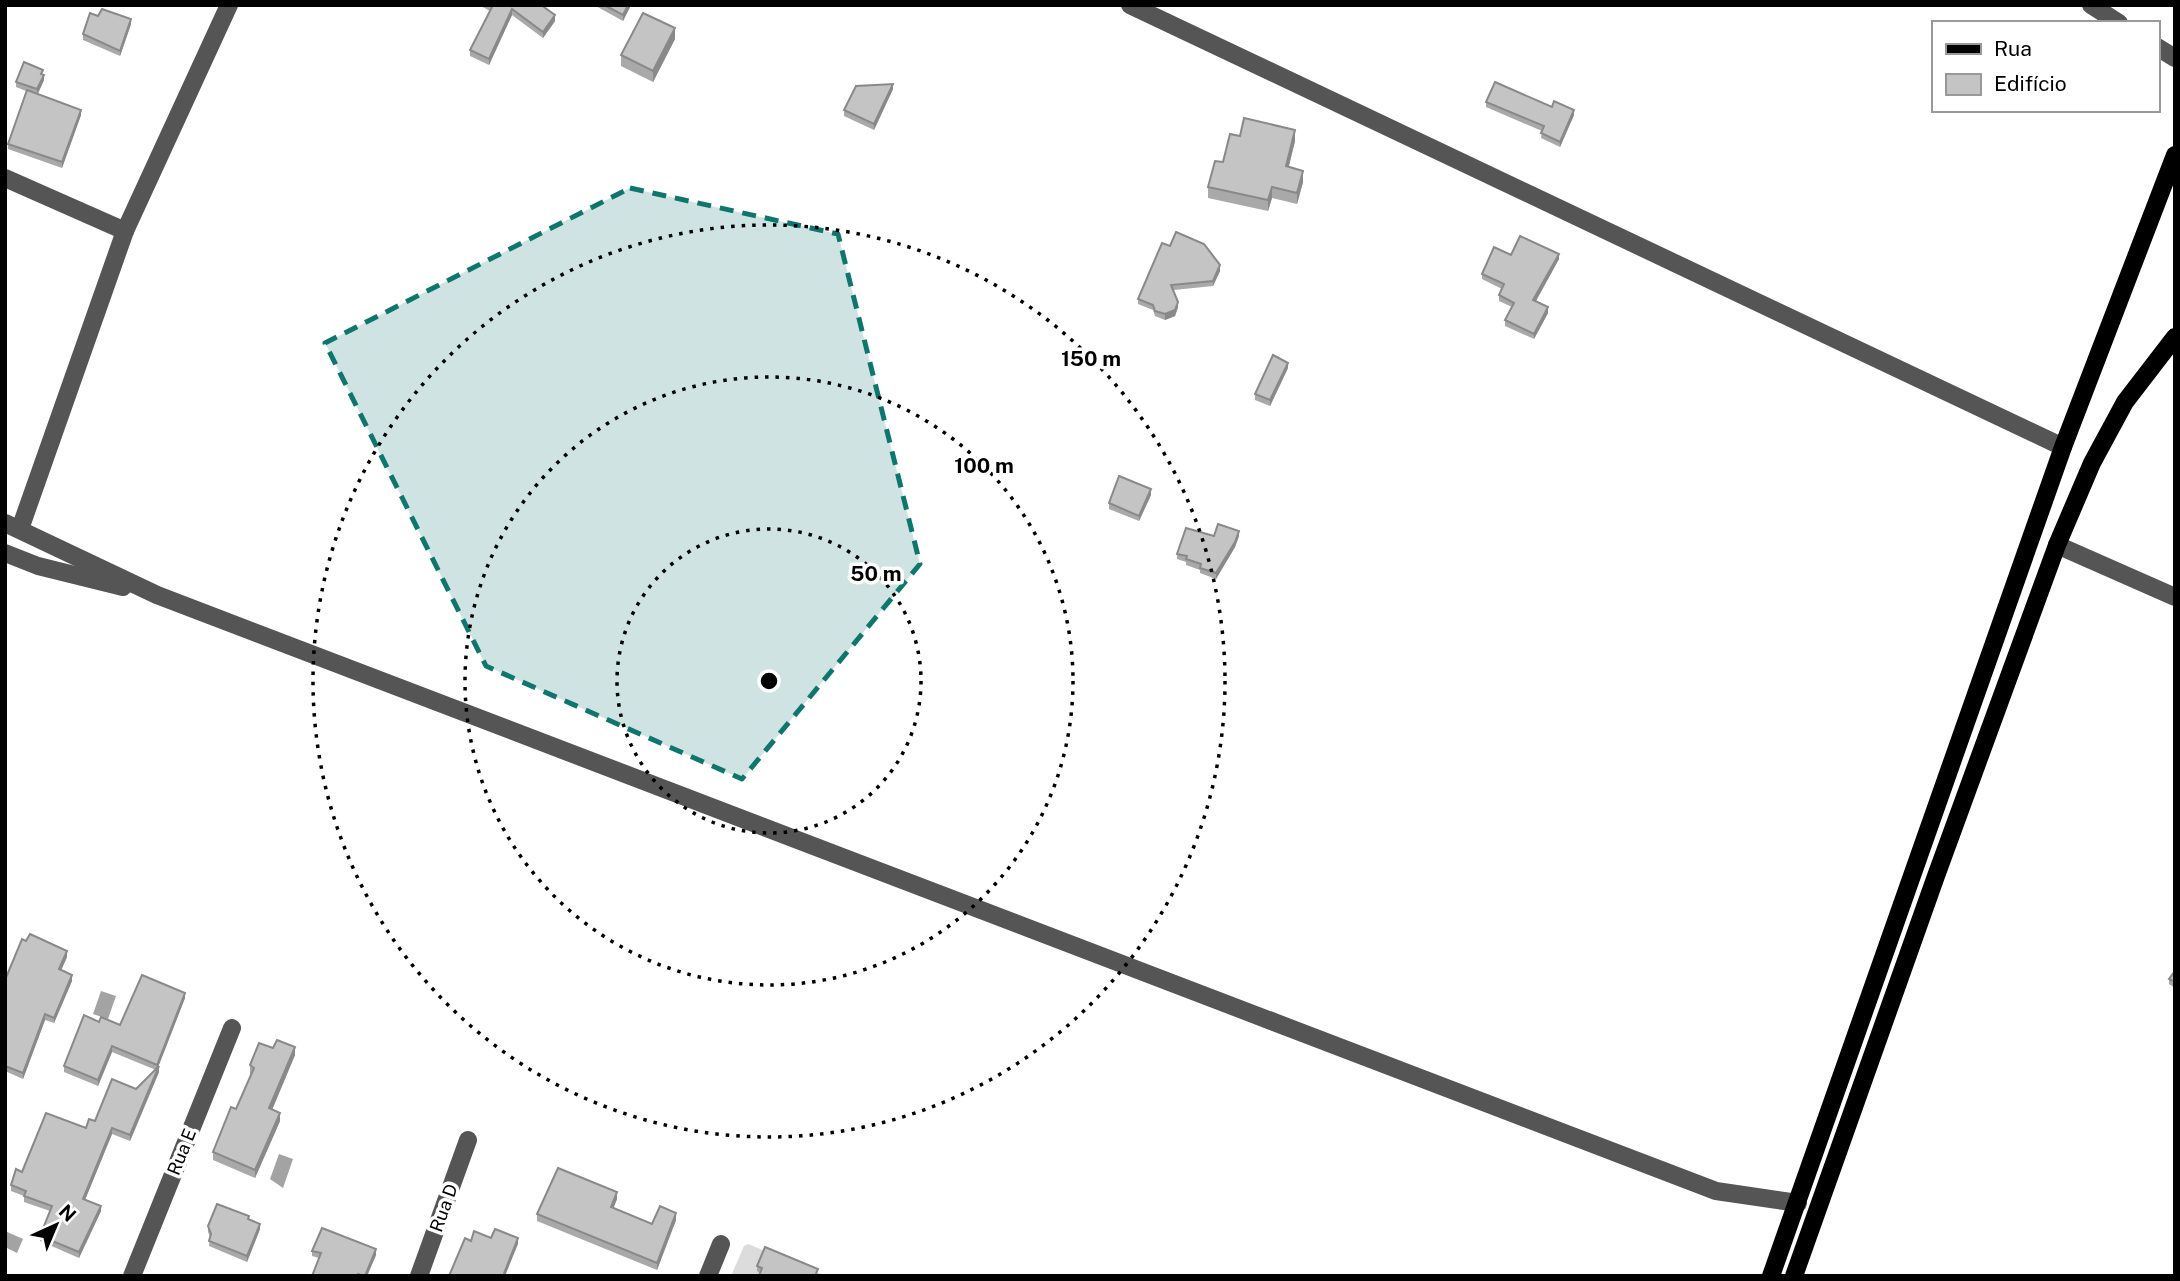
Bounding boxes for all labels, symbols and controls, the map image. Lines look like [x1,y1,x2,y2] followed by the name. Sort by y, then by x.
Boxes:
[1932,21,2159,112] legend
[1994,36,2032,61] text: Rua
[1994,71,2067,96] text: Edifício
[1061,346,1121,371] text: 150 m
[954,453,1014,478] text: 100 m
[850,561,902,586] text: 50 m
[757,669,781,693] centre of rings
[163,1126,200,1178] street label: Rua E
[425,1181,462,1235] street label: Rua D
[21,1190,91,1260] north arrow
[55,1200,81,1226] text: N

